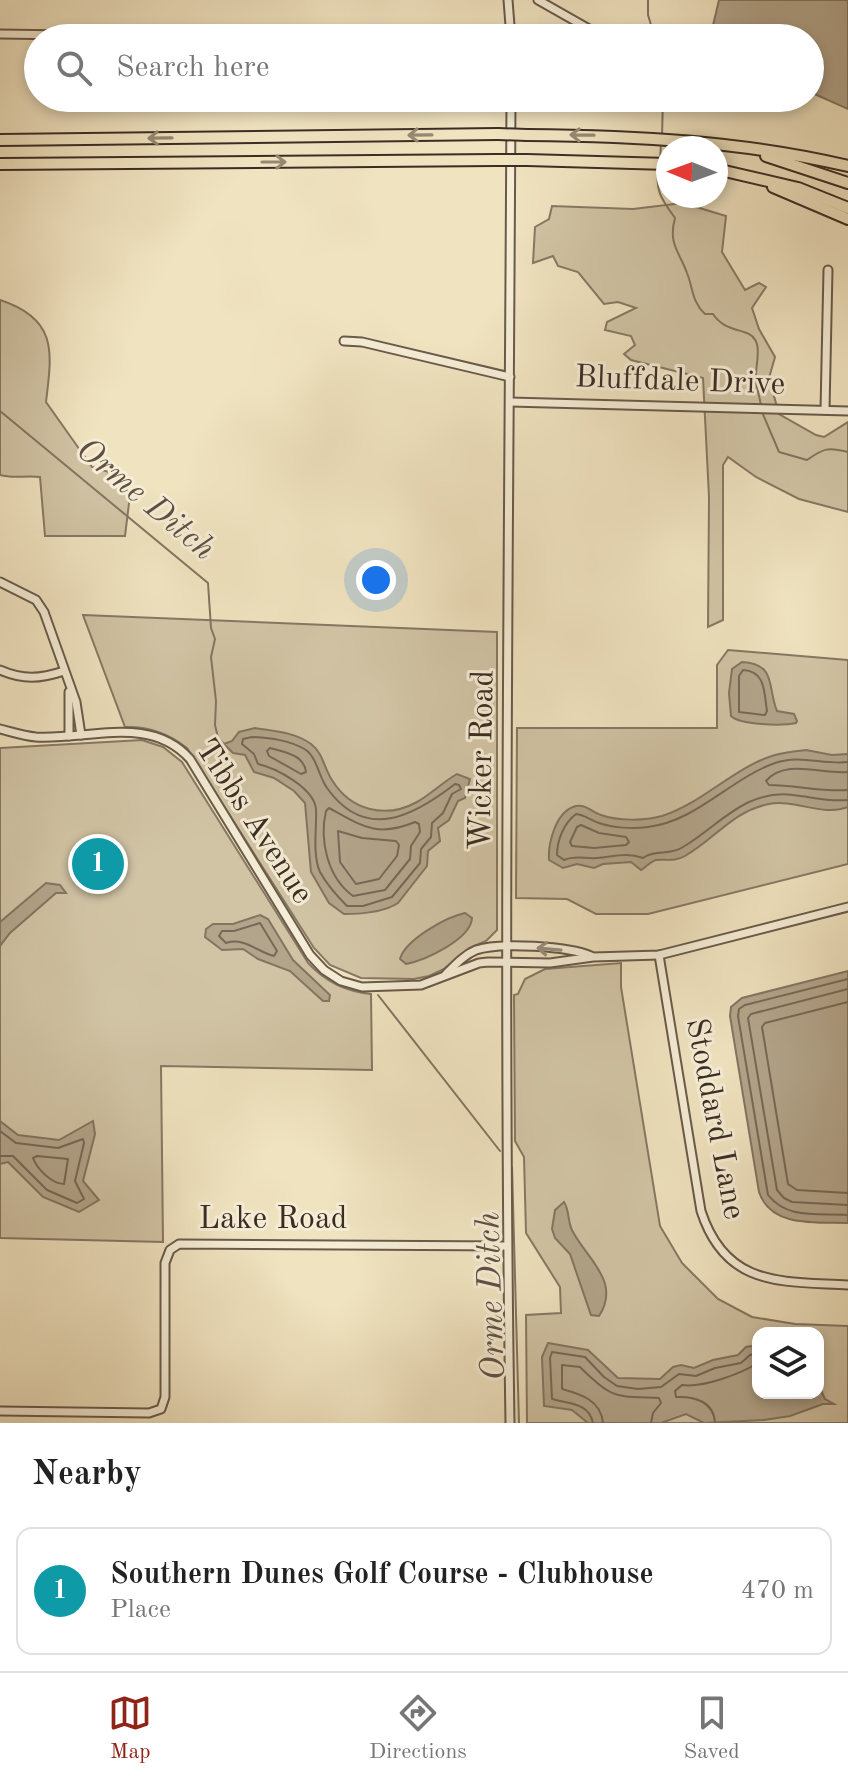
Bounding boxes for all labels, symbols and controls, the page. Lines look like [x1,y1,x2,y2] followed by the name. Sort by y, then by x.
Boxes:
[24,24,824,112] search box
[52,46,96,90] icon: search
[116,53,270,83] text: Search here
[407,127,434,143] one-way arrow
[569,127,596,143] one-way arrow
[147,131,174,146] one-way arrow
[656,136,728,208] north arrow
[260,154,287,170] one-way arrow
[574,362,786,402] street label: Bluffdale Drive
[69,433,221,567] water label: Orme Ditch
[356,560,396,600] your location
[465,670,501,850] street label: Wicker Road
[188,734,318,910] street label: Tibbs Avenue
[72,834,124,894] pin: 1
[537,941,563,956] one-way arrow
[679,1016,749,1222] street label: Stoddard Lane
[199,1204,347,1236] street label: Lake Road
[472,1211,512,1381] water label: Orme Ditch
[752,1327,824,1399] map controls
[752,1327,824,1399] button: layers
[32,1458,142,1492] text: Nearby
[110,1560,654,1590] text: Southern Dunes Golf Course - Clubhouse
[52,1578,68,1604] text: 1
[741,1578,814,1604] text: 470 m
[110,1597,171,1623] text: Place
[108,1691,152,1766] tab: Map
[369,1691,467,1766] tab: Directions
[684,1691,740,1766] tab: Saved

